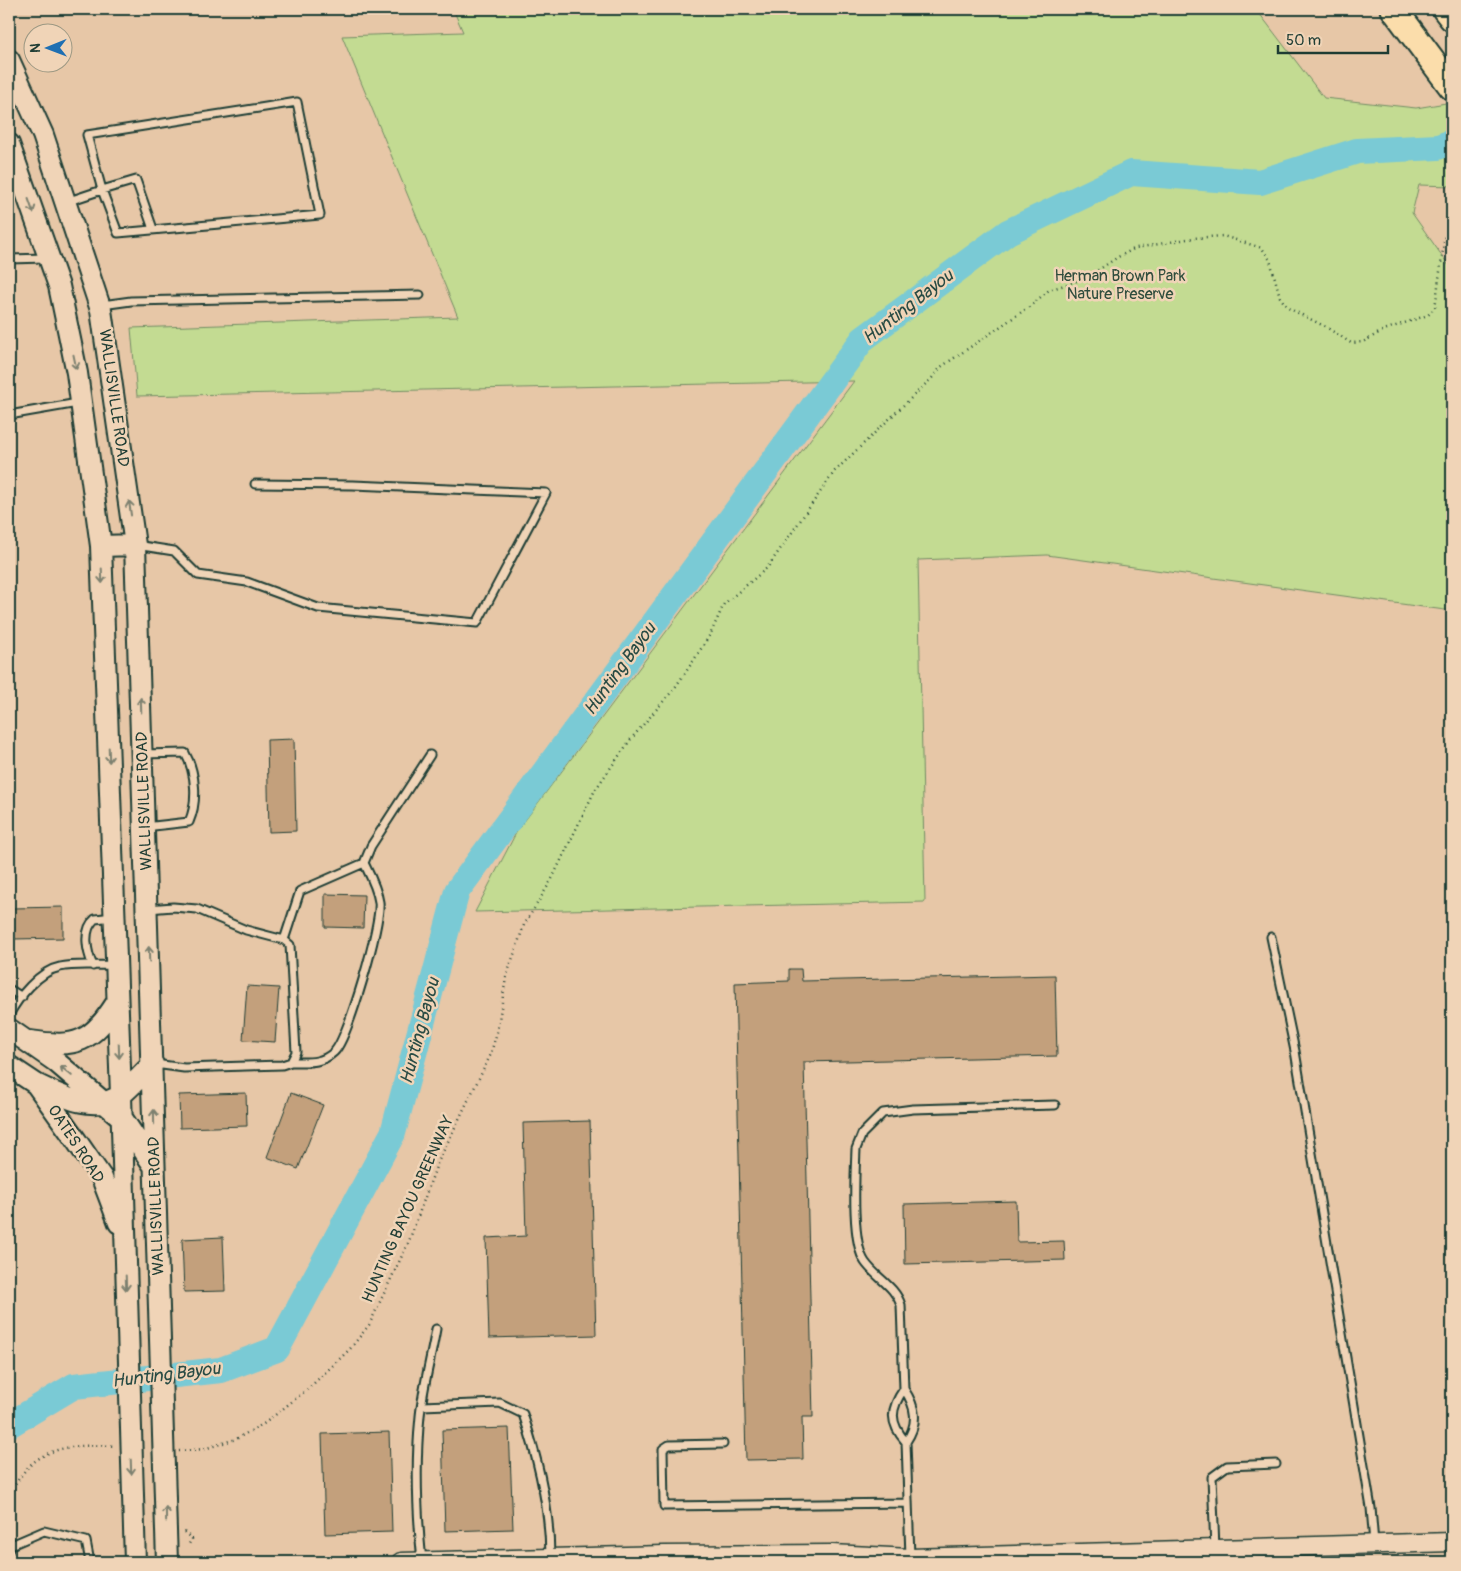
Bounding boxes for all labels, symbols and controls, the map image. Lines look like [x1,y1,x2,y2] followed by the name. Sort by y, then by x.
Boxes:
[22,22,72,72] north arrow
[1278,22,1388,54] scale bar
[1286,31,1321,50] text: 50 m
[27,43,44,53] text: N
[27,198,36,214] one-way arrow
[858,264,959,350] water label: Hunting Bayou
[1054,266,1186,304] park label: Herman Brown Park Nature Preserve
[94,328,134,468] street label: WALLISVILLE ROAD
[71,354,80,370] one-way arrow
[125,500,135,516] one-way arrow
[97,567,106,583] one-way arrow
[579,617,662,720] water label: Hunting Bayou
[136,697,145,713] one-way arrow
[132,731,156,871] street label: WALLISVILLE ROAD
[104,747,114,763] one-way arrow
[144,947,154,963] one-way arrow
[395,975,445,1087] water label: Hunting Bayou
[114,1042,124,1058] one-way arrow
[60,1065,73,1076] one-way arrow
[43,1101,109,1187] street label: OATES ROAD
[149,1109,158,1125] one-way arrow
[358,1112,458,1306] street label: HUNTING BAYOU GREENWAY
[144,1136,168,1276] street label: WALLISVILLE ROAD
[121,1274,131,1291] one-way arrow
[111,1357,222,1393] water label: Hunting Bayou
[126,1459,135,1475] one-way arrow
[161,1506,171,1522] one-way arrow

